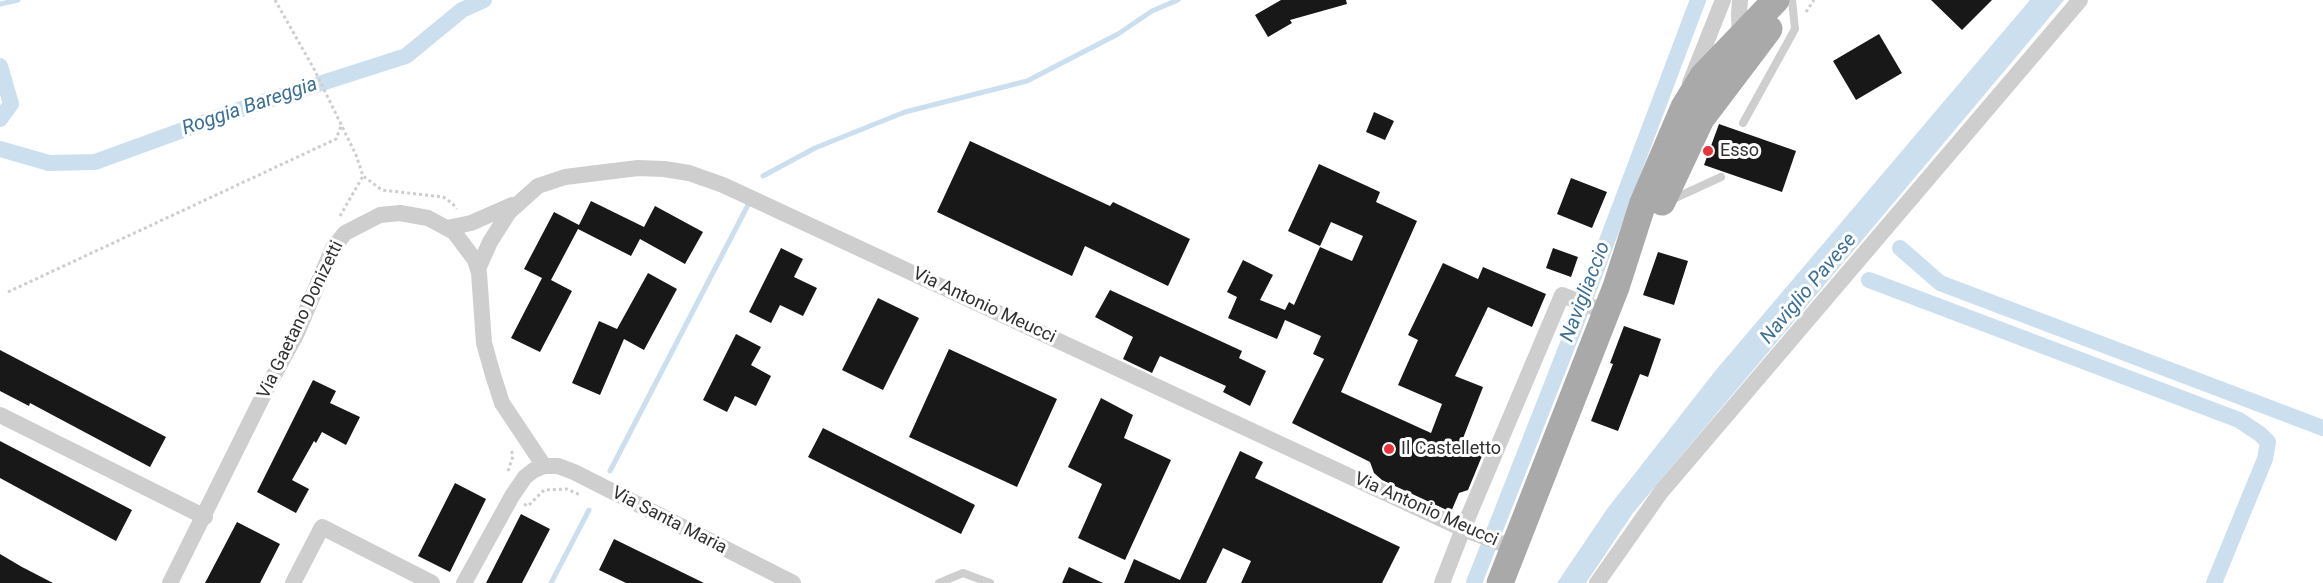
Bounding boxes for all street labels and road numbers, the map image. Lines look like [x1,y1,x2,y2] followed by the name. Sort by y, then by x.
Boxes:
[253,238,349,402] street label: Via Gaetano Donizetti
[909,263,1059,349] street label: Via Antonio Meucci
[1351,469,1501,551] street label: Via Antonio Meucci
[608,483,730,559] street label: Via Santa Maria

